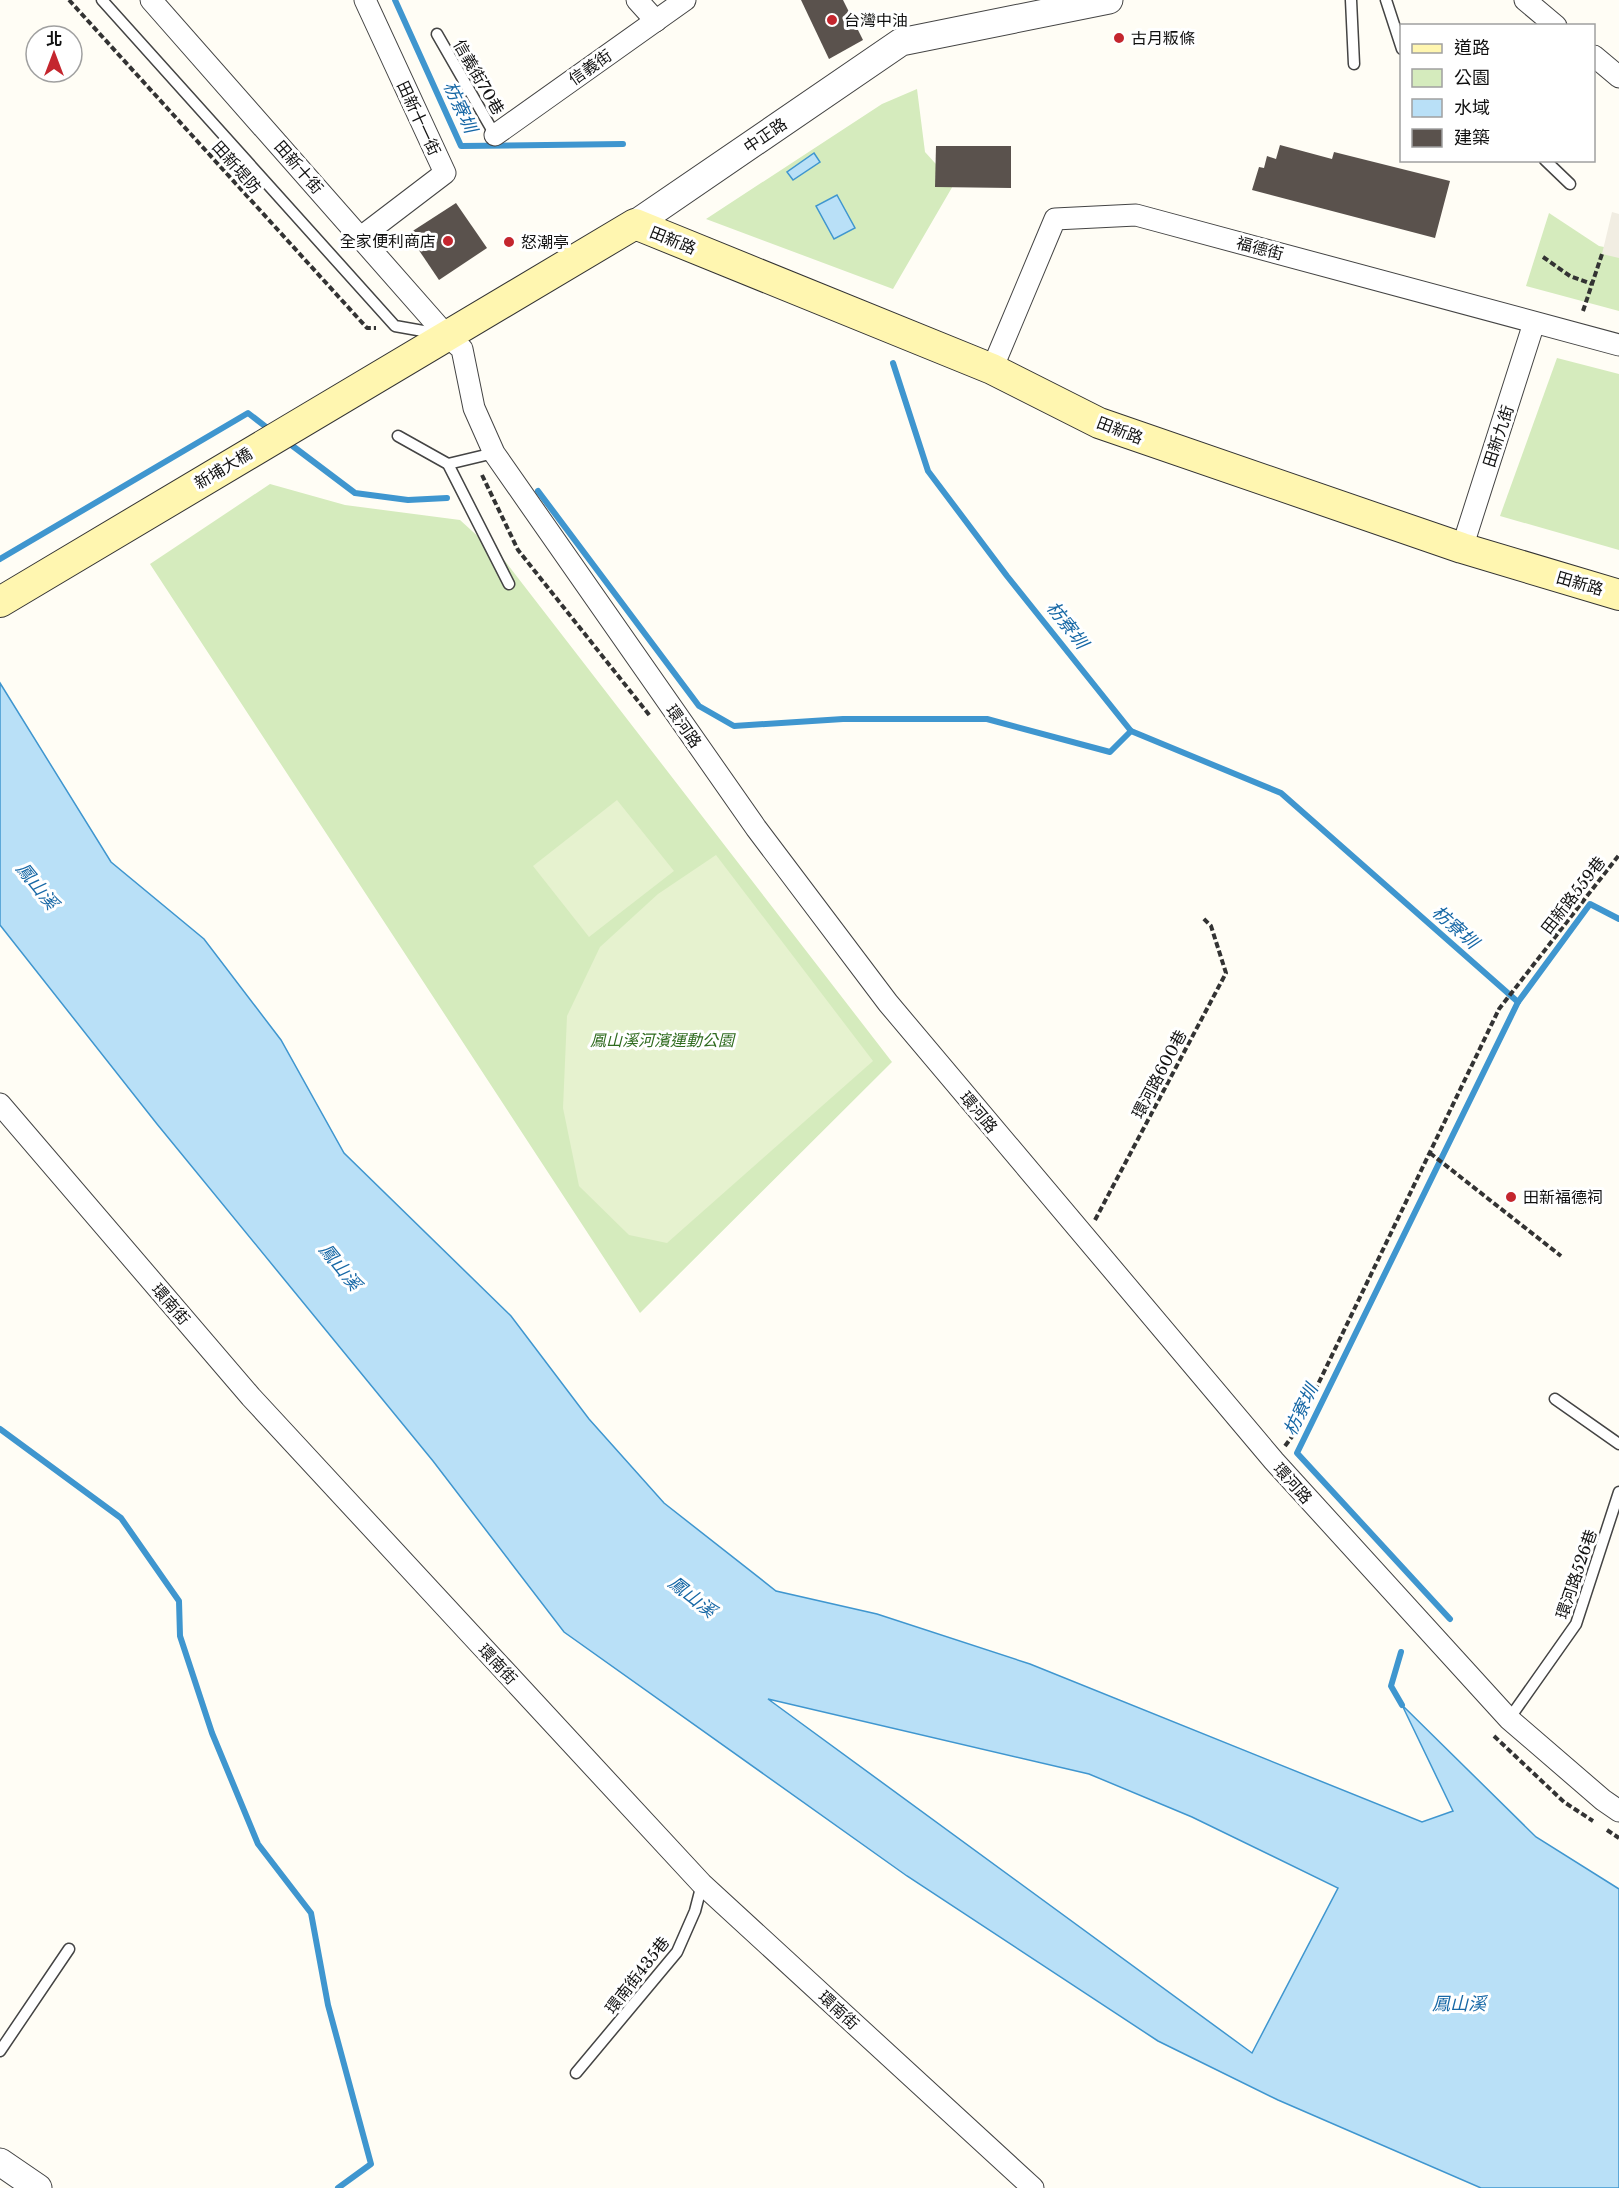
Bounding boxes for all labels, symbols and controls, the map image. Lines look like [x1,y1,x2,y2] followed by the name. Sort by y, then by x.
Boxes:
[844,10,908,30] place label: 台灣中油
[825,13,839,27] marker: 台灣中油
[24,24,84,84] north arrow
[1400,24,1595,162] legend
[1131,28,1195,48] place label: 古月粄條
[46,29,62,49] text: 北
[1112,31,1126,45] marker: 古月粄條
[449,36,509,118] street label: 信義街70巷
[1454,37,1490,59] text: 道路
[565,45,615,89] street label: 信義街
[1454,67,1490,89] text: 公園
[393,78,445,158] street label: 田新十一街
[439,78,483,139] water label: 枋寮圳
[1454,97,1490,119] text: 水域
[740,113,790,157] street label: 中正路
[1454,127,1490,149] text: 建築
[270,136,328,198] street label: 田新十街
[208,137,266,197] street label: 田新堤防
[647,222,699,258] street label: 田新路
[340,231,436,251] place label: 全家便利商店
[521,232,569,252] place label: 怒潮亭
[1234,232,1286,264] street label: 福德街
[441,234,455,248] marker: 全家便利商店
[502,235,516,249] marker: 怒潮亭
[1479,402,1517,470] street label: 田新九街
[1094,412,1146,448] street label: 田新路
[190,443,256,493] street label: 新埔大橋
[1554,567,1606,599] street label: 田新路
[1042,597,1094,655] water label: 枋寮圳
[662,701,706,751] street label: 環河路
[1537,852,1609,938] street label: 田新路559巷
[11,858,64,916] water label: 鳳山溪
[1428,901,1485,955] water label: 枋寮圳
[1127,1026,1191,1122] street label: 環河路600巷
[590,1030,736,1050] park label: 鳳山溪河濱運動公園
[956,1087,1002,1137] street label: 環河路
[1523,1187,1603,1207] place label: 田新福德祠
[1504,1190,1518,1204] marker: 田新福德祠
[314,1239,367,1297] water label: 鳳山溪
[148,1279,194,1329] street label: 環南街
[1279,1378,1324,1439] water label: 枋寮圳
[1270,1458,1316,1508] street label: 環河路
[1551,1527,1601,1621] street label: 環河路526巷
[664,1572,722,1624] water label: 鳳山溪
[474,1640,522,1688] street label: 環南街
[601,1932,673,2018] street label: 環南街435巷
[815,1986,863,2034] street label: 環南街
[1432,1993,1489,2015] water label: 鳳山溪

